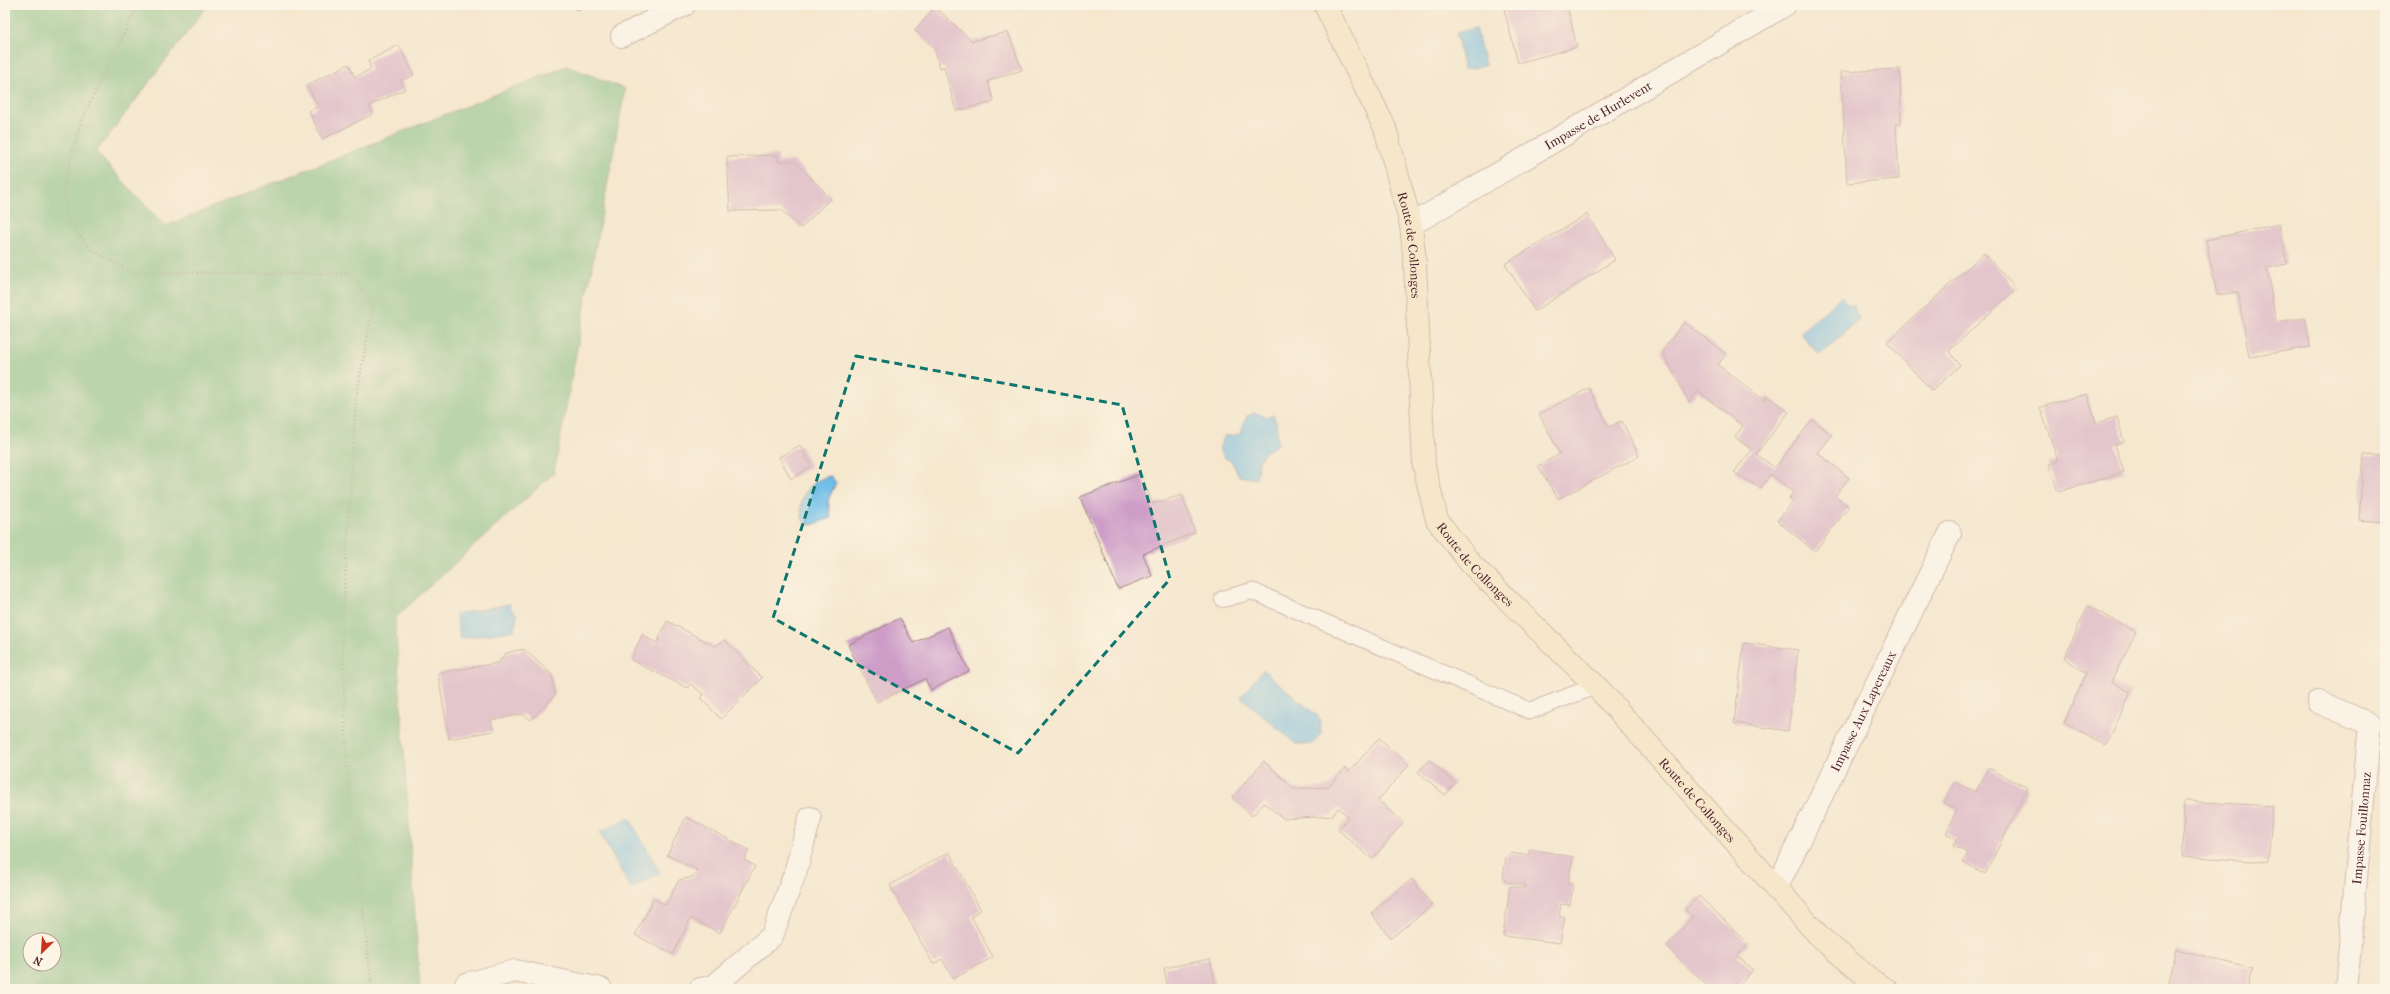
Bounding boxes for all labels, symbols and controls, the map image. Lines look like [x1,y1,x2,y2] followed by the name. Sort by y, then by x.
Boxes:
[1542,78,1655,153] street label: Impasse de Hurlevent
[1394,190,1424,299] street label: Route de Collonges
[1434,520,1517,610] street label: Route de Collonges
[1828,648,1899,774] street label: Impasse Aux Lapereaux
[1656,755,1739,845] street label: Route de Collonges
[2349,771,2374,885] street label: Impasse Fouillonnaz
[22,932,62,972] north arrow
[31,953,45,968] text: N

